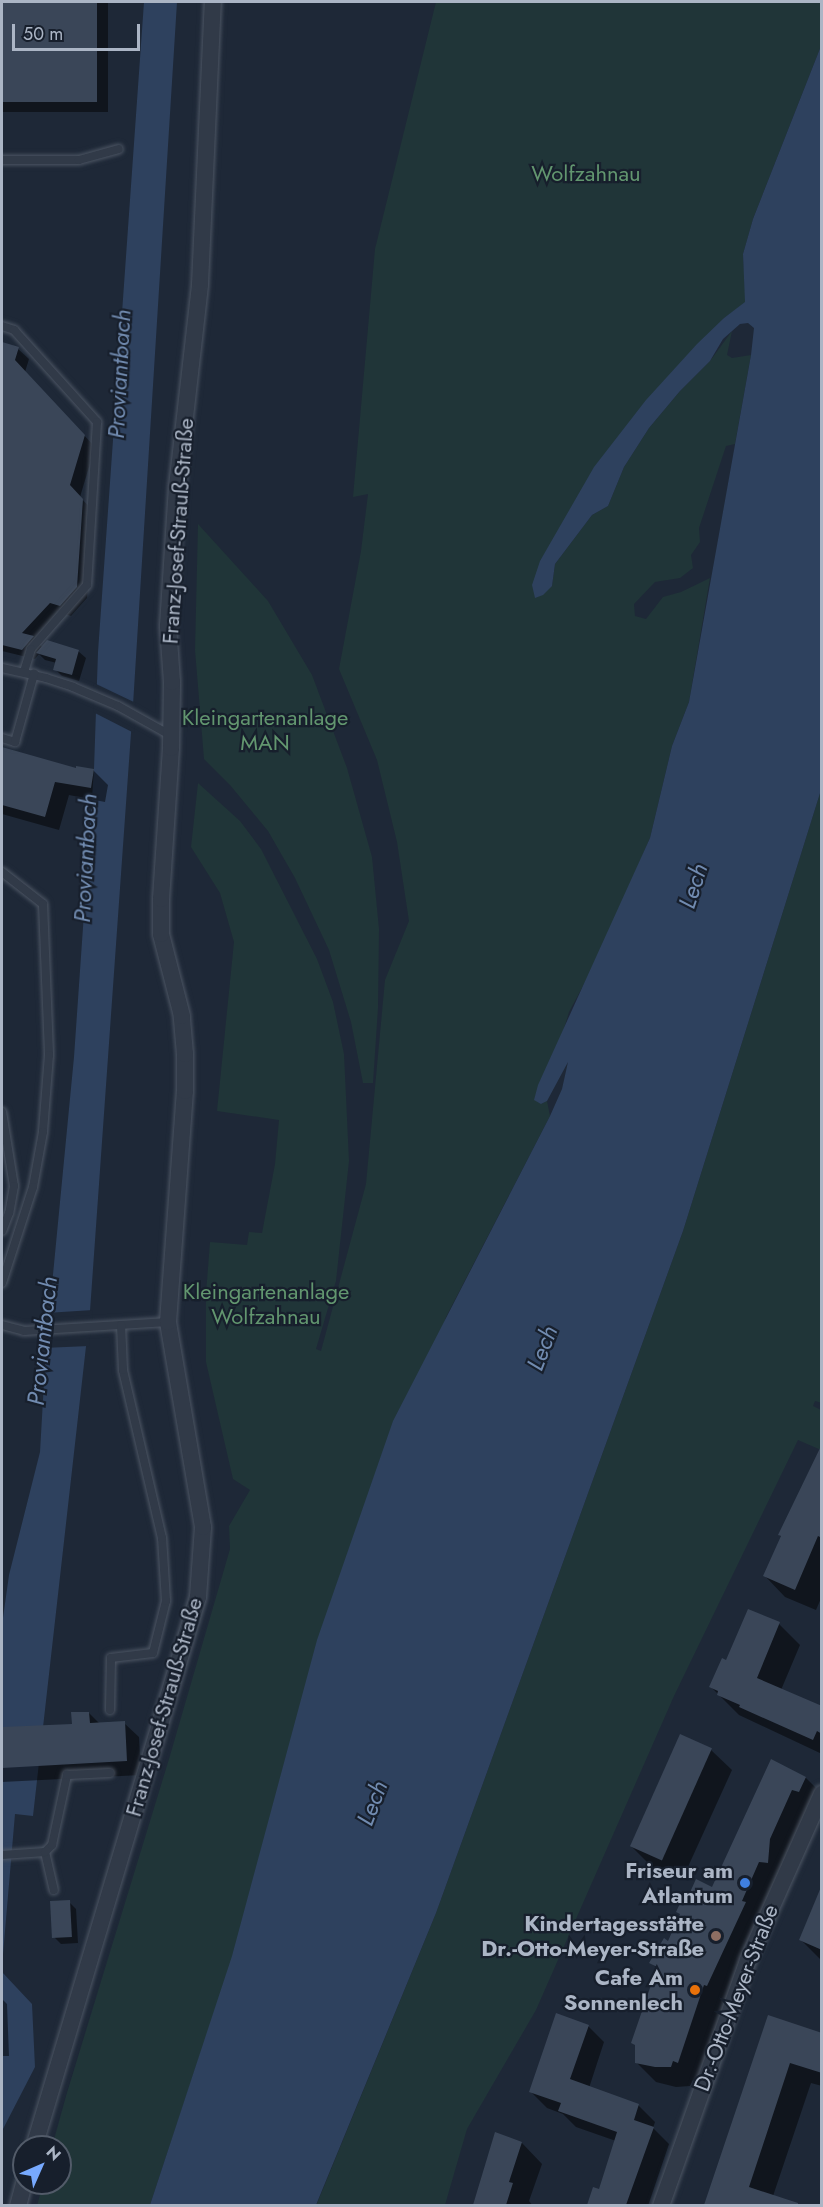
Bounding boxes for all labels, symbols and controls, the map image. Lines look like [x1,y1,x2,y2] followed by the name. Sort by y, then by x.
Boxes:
[15,12,142,50] scale bar
[23,21,63,47] text: 50 m
[531,161,641,187] park label: Wolfzahnau
[101,309,137,439] water label: Proviantbach
[157,417,199,645] street label: Franz-Josef-Strauß-Straße
[182,704,348,756] park label: Kleingartenanlage MAN
[67,793,103,923] water label: Proviantbach
[672,860,714,912] water label: Lech
[21,1275,63,1407] water label: Proviantbach
[183,1278,349,1330] park label: Kleingartenanlage Wolfzahnau
[520,1321,564,1375] water label: Lech
[120,1594,208,1820] street label: Franz-Josef-Strauß-Straße
[350,1776,394,1830] water label: Lech
[625,1857,733,1909] place label: Friseur am Atlantum
[738,1876,752,1890] marker: Friseur am Atlantum
[688,1901,784,2095] street label: Dr.-Otto-Meyer-Straße
[481,1910,704,1962] place label: Kindertagesstätte Dr.-Otto-Meyer-Straße
[709,1929,723,1943] marker: Kindertagesstätte Dr.-Otto-Meyer-Straße
[564,1964,683,2016] place label: Cafe Am Sonnenlech
[688,1983,702,1997] marker: Cafe Am Sonnenlech
[12,2135,72,2195] north arrow
[41,2141,66,2166] text: N

